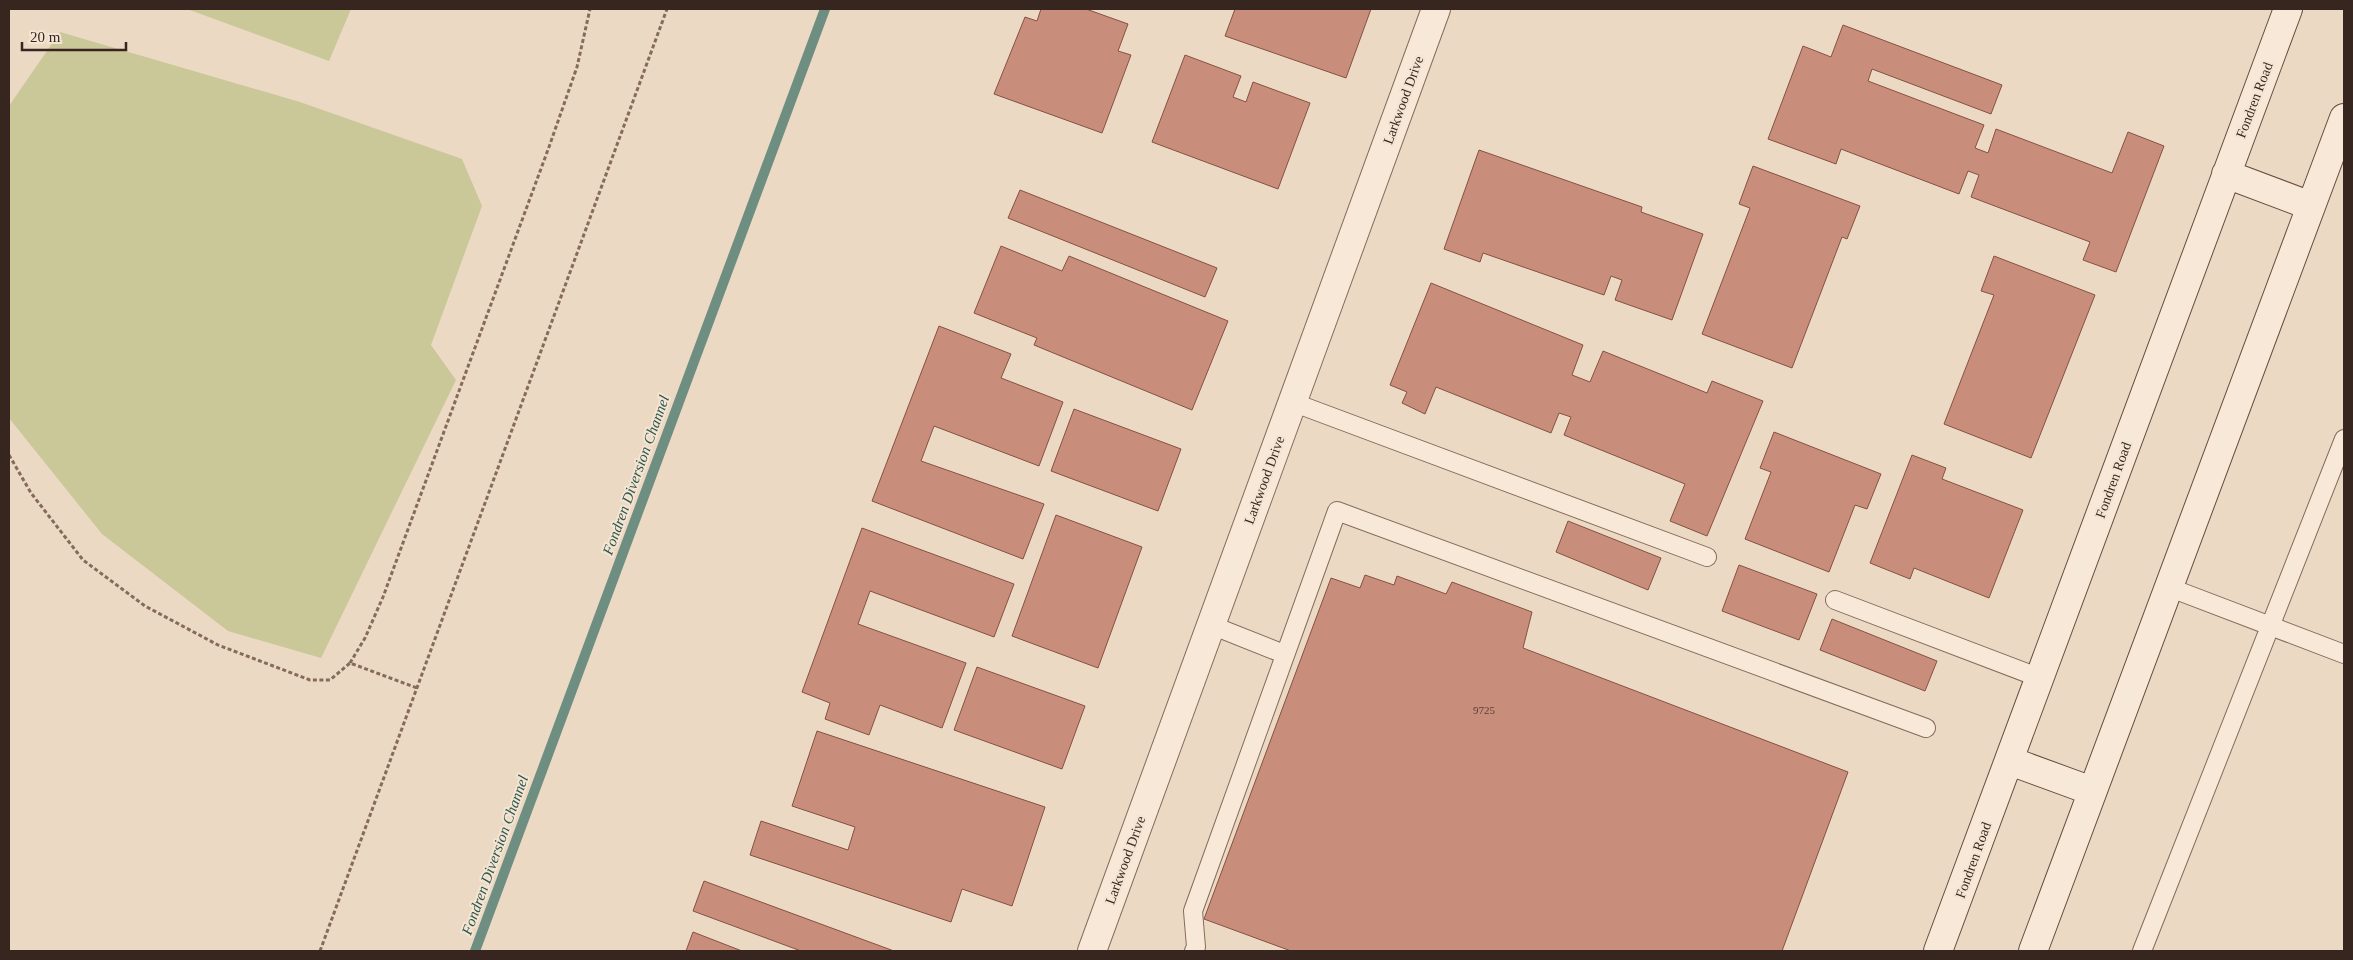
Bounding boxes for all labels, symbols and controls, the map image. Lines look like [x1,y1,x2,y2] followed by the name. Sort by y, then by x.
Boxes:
[22,20,126,52] scale bar
[30,29,61,45] text: 20 m
[1381,54,1426,146] street label: Larkwood Drive
[2233,60,2276,140] street label: Fondren Road
[599,393,672,558] water label: Fondren Diversion Channel
[1242,434,1287,526] street label: Larkwood Drive
[2093,440,2134,520] street label: Fondren Road
[1473,704,1496,716] house number: 9725
[458,773,531,938] water label: Fondren Diversion Channel
[1103,814,1148,906] street label: Larkwood Drive
[1953,820,1994,900] street label: Fondren Road

